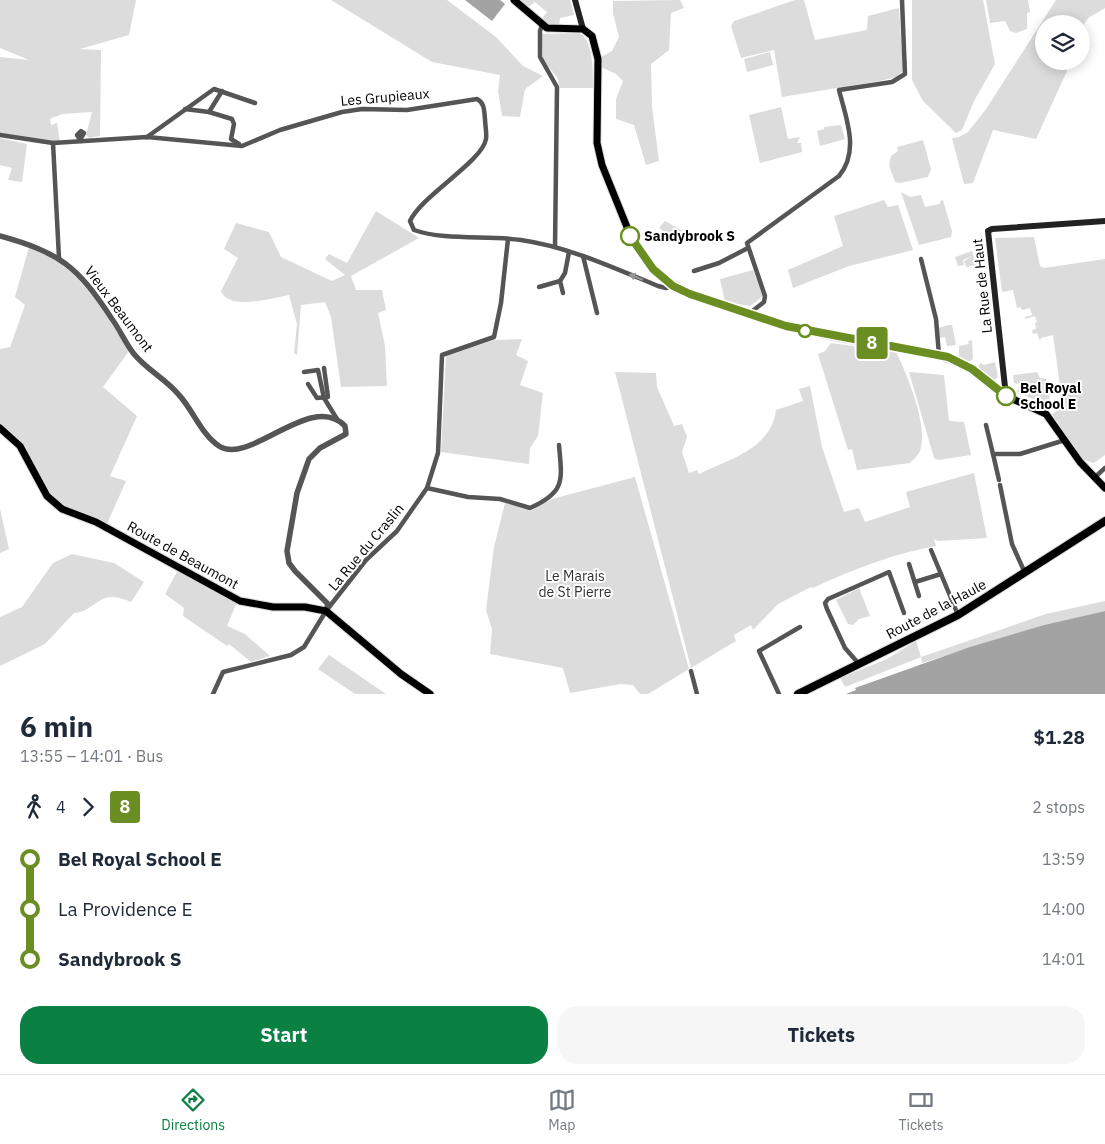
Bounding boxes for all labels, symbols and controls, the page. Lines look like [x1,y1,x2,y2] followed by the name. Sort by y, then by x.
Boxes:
[1035,15,1090,70] map controls
[1035,15,1090,70] button: layers
[340,84,430,110] street label: Les Grupieaux
[620,226,640,246] marker: Sandybrook S
[644,227,735,245] place label: Sandybrook S
[968,238,996,334] street label: La Rue de Haut
[81,262,157,356] street label: Vieux Beaumont
[628,273,643,281] one-way arrow
[798,324,812,338] unlabelled marker
[856,327,888,359] line badge: 8
[867,331,877,354] text: 8
[1020,379,1081,413] place label: Bel Royal School E
[996,386,1016,406] marker: Bel Royal School E
[324,500,408,594] street label: La Rue du Craslin
[124,517,242,593] street label: Route de Beaumont
[538,567,612,601] park label: Le Marais de St Pierre
[883,575,989,643] street label: Route de la Haule
[20,708,93,745] text: 6 min
[1033,725,1085,749] text: $1.28
[20,746,163,766] text: 13:55 – 14:01 · Bus
[20,793,48,821] icon: walk
[74,793,102,821] icon: forward
[120,795,130,818] text: 8
[56,797,66,817] text: 4
[1032,797,1085,817] text: 2 stops
[58,847,222,871] text: Bel Royal School E
[1042,849,1085,869] text: 13:59
[58,897,193,921] text: La Providence E
[1042,899,1085,919] text: 14:00
[58,947,182,971] text: Sandybrook S
[1042,949,1085,969] text: 14:01
[20,1006,548,1064] button: Start
[558,1006,1085,1064] button: Tickets
[161,1086,225,1134] tab: Directions
[548,1086,576,1134] tab: Map
[899,1086,944,1134] tab: Tickets

